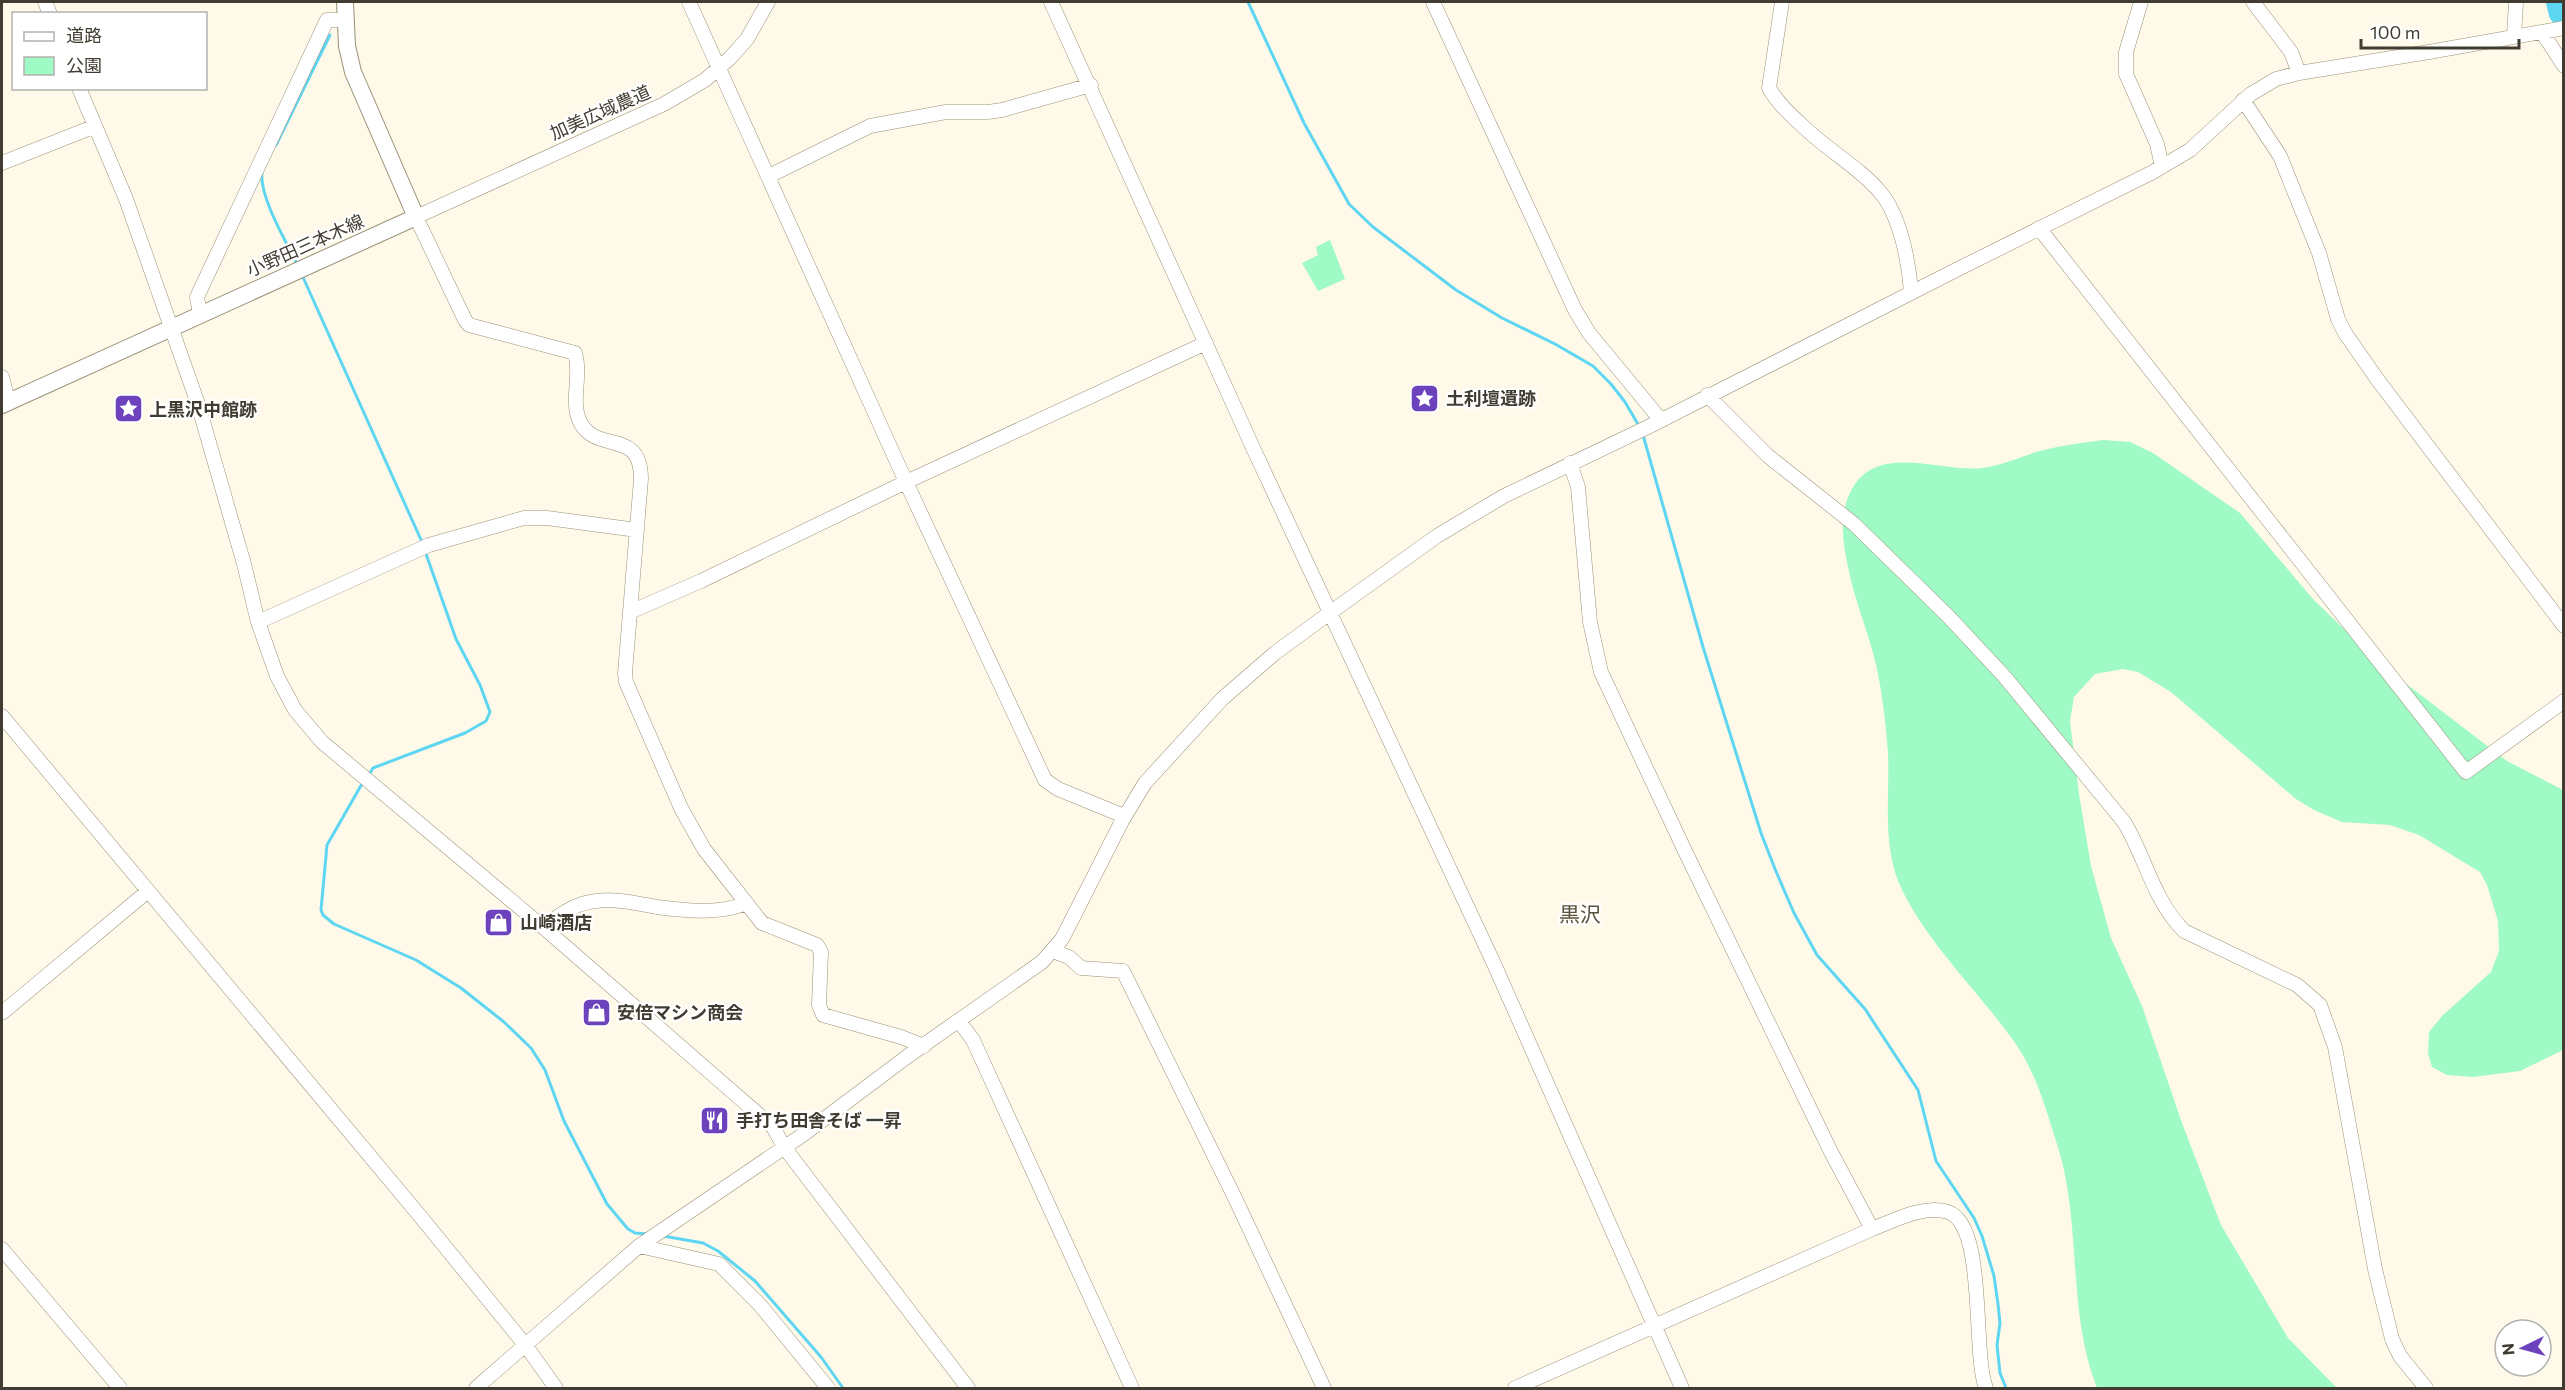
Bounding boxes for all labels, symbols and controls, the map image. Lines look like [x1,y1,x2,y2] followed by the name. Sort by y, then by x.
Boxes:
[12,12,207,90] legend
[2361,12,2518,50] scale bar
[2370,21,2420,43] text: 100 m
[66,24,102,46] text: 道路
[66,54,102,76] text: 公園
[546,80,654,144] street label: 加美広域農道
[243,209,367,281] street label: 小野田三本木線
[1409,382,1441,414] place icon: 土利壇遺跡
[1446,387,1536,409] place label: 土利壇遺跡
[112,393,144,425] place icon: 上黒沢中館跡
[149,398,257,420] place label: 上黒沢中館跡
[1559,901,1601,926] district label: 黒沢
[483,906,515,938] shop icon: 山崎酒店
[520,911,592,933] place label: 山崎酒店
[580,996,612,1028] shop icon: 安倍マシン商会
[617,1001,743,1023] place label: 安倍マシン商会
[699,1104,731,1136] restaurant icon: 手打ち田舎そば 一昇
[736,1109,901,1131] place label: 手打ち田舎そば 一昇
[2493,1318,2553,1378] north arrow
[2498,1343,2518,1356] text: N

